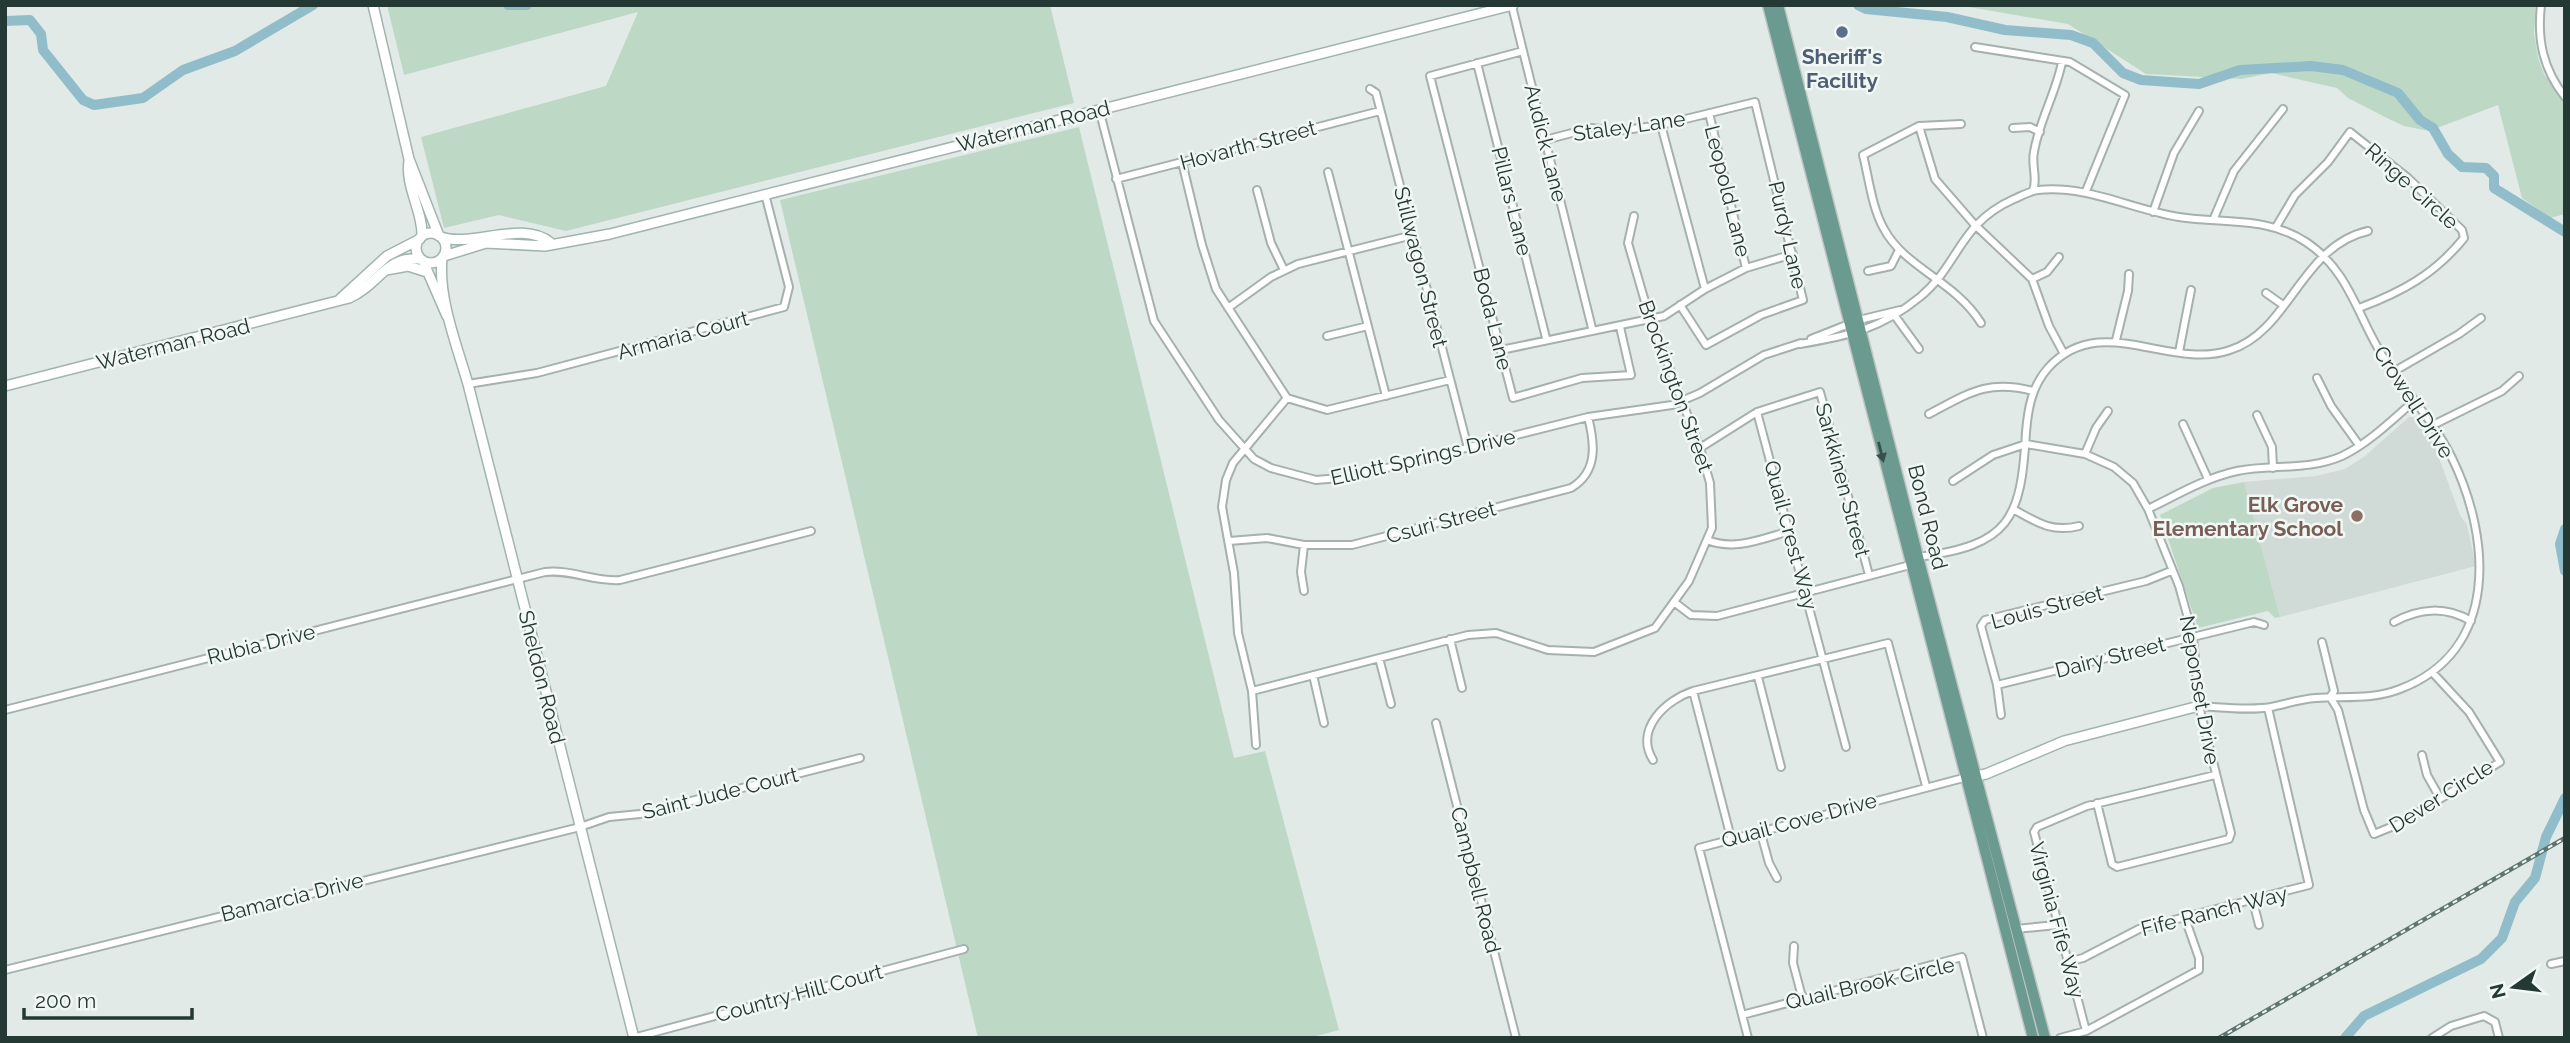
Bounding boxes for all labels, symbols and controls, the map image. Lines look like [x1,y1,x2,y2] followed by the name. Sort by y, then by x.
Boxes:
[1834,24,1850,40] marker: Sheriff's Facility
[1802,44,1882,93] place label: Sheriff's Facility
[1519,82,1573,204] street label: Audick Lane
[954,95,1112,157] street label: Waterman Road
[1571,106,1687,146] street label: Staley Lane
[1177,115,1319,175] street label: Hovarth Street
[1700,123,1756,259] street label: Leopold Lane
[2360,138,2464,234] street label: Ringe Circle
[1486,144,1538,258] street label: Pillars Lane
[1763,179,1813,291] street label: Purdy Lane
[1389,184,1453,350] street label: Stillwagon Street
[1468,265,1518,373] street label: Boda Lane
[1633,297,1719,475] street label: Brockington Street
[615,305,751,365] street label: Armaria Court
[94,313,252,375] street label: Waterman Road
[2368,341,2460,463] street label: Crowell Drive
[1810,400,1876,560] street label: Sarkkinen Street
[1328,424,1518,490] street label: Elliott Springs Drive
[1876,441,1887,463] one-way arrow
[1759,458,1823,612] street label: Quail Crest Way
[1903,462,1953,572] street label: Bond Road
[2153,492,2343,541] place label: Elk Grove Elementary School
[1383,495,1499,549] street label: Csuri Street
[2349,508,2365,524] marker: Elk Grove Elementary School
[1988,580,2106,634] street label: Louis Street
[513,608,571,746] street label: Sheldon Road
[2175,614,2225,766] street label: Neponset Drive
[204,619,318,669] street label: Rubia Drive
[2052,631,2168,683] street label: Dairy Street
[2384,754,2498,838] street label: Dever Circle
[639,762,801,824] street label: Saint Jude Court
[1719,787,1879,853] street label: Quail Cove Drive
[1446,804,1506,956] street label: Campbell Road
[2024,839,2090,1001] street label: Virginia Fife Way
[218,867,366,927] street label: Bamarcia Drive
[2138,881,2290,941] street label: Fife Ranch Way
[1783,951,1957,1015] street label: Quail Brook Circle
[2479,952,2549,1022] north arrow
[713,959,885,1027] street label: Country Hill Court
[24,976,192,1020] scale bar
[2485,981,2510,1001] text: N
[35,988,96,1013] text: 200 m

